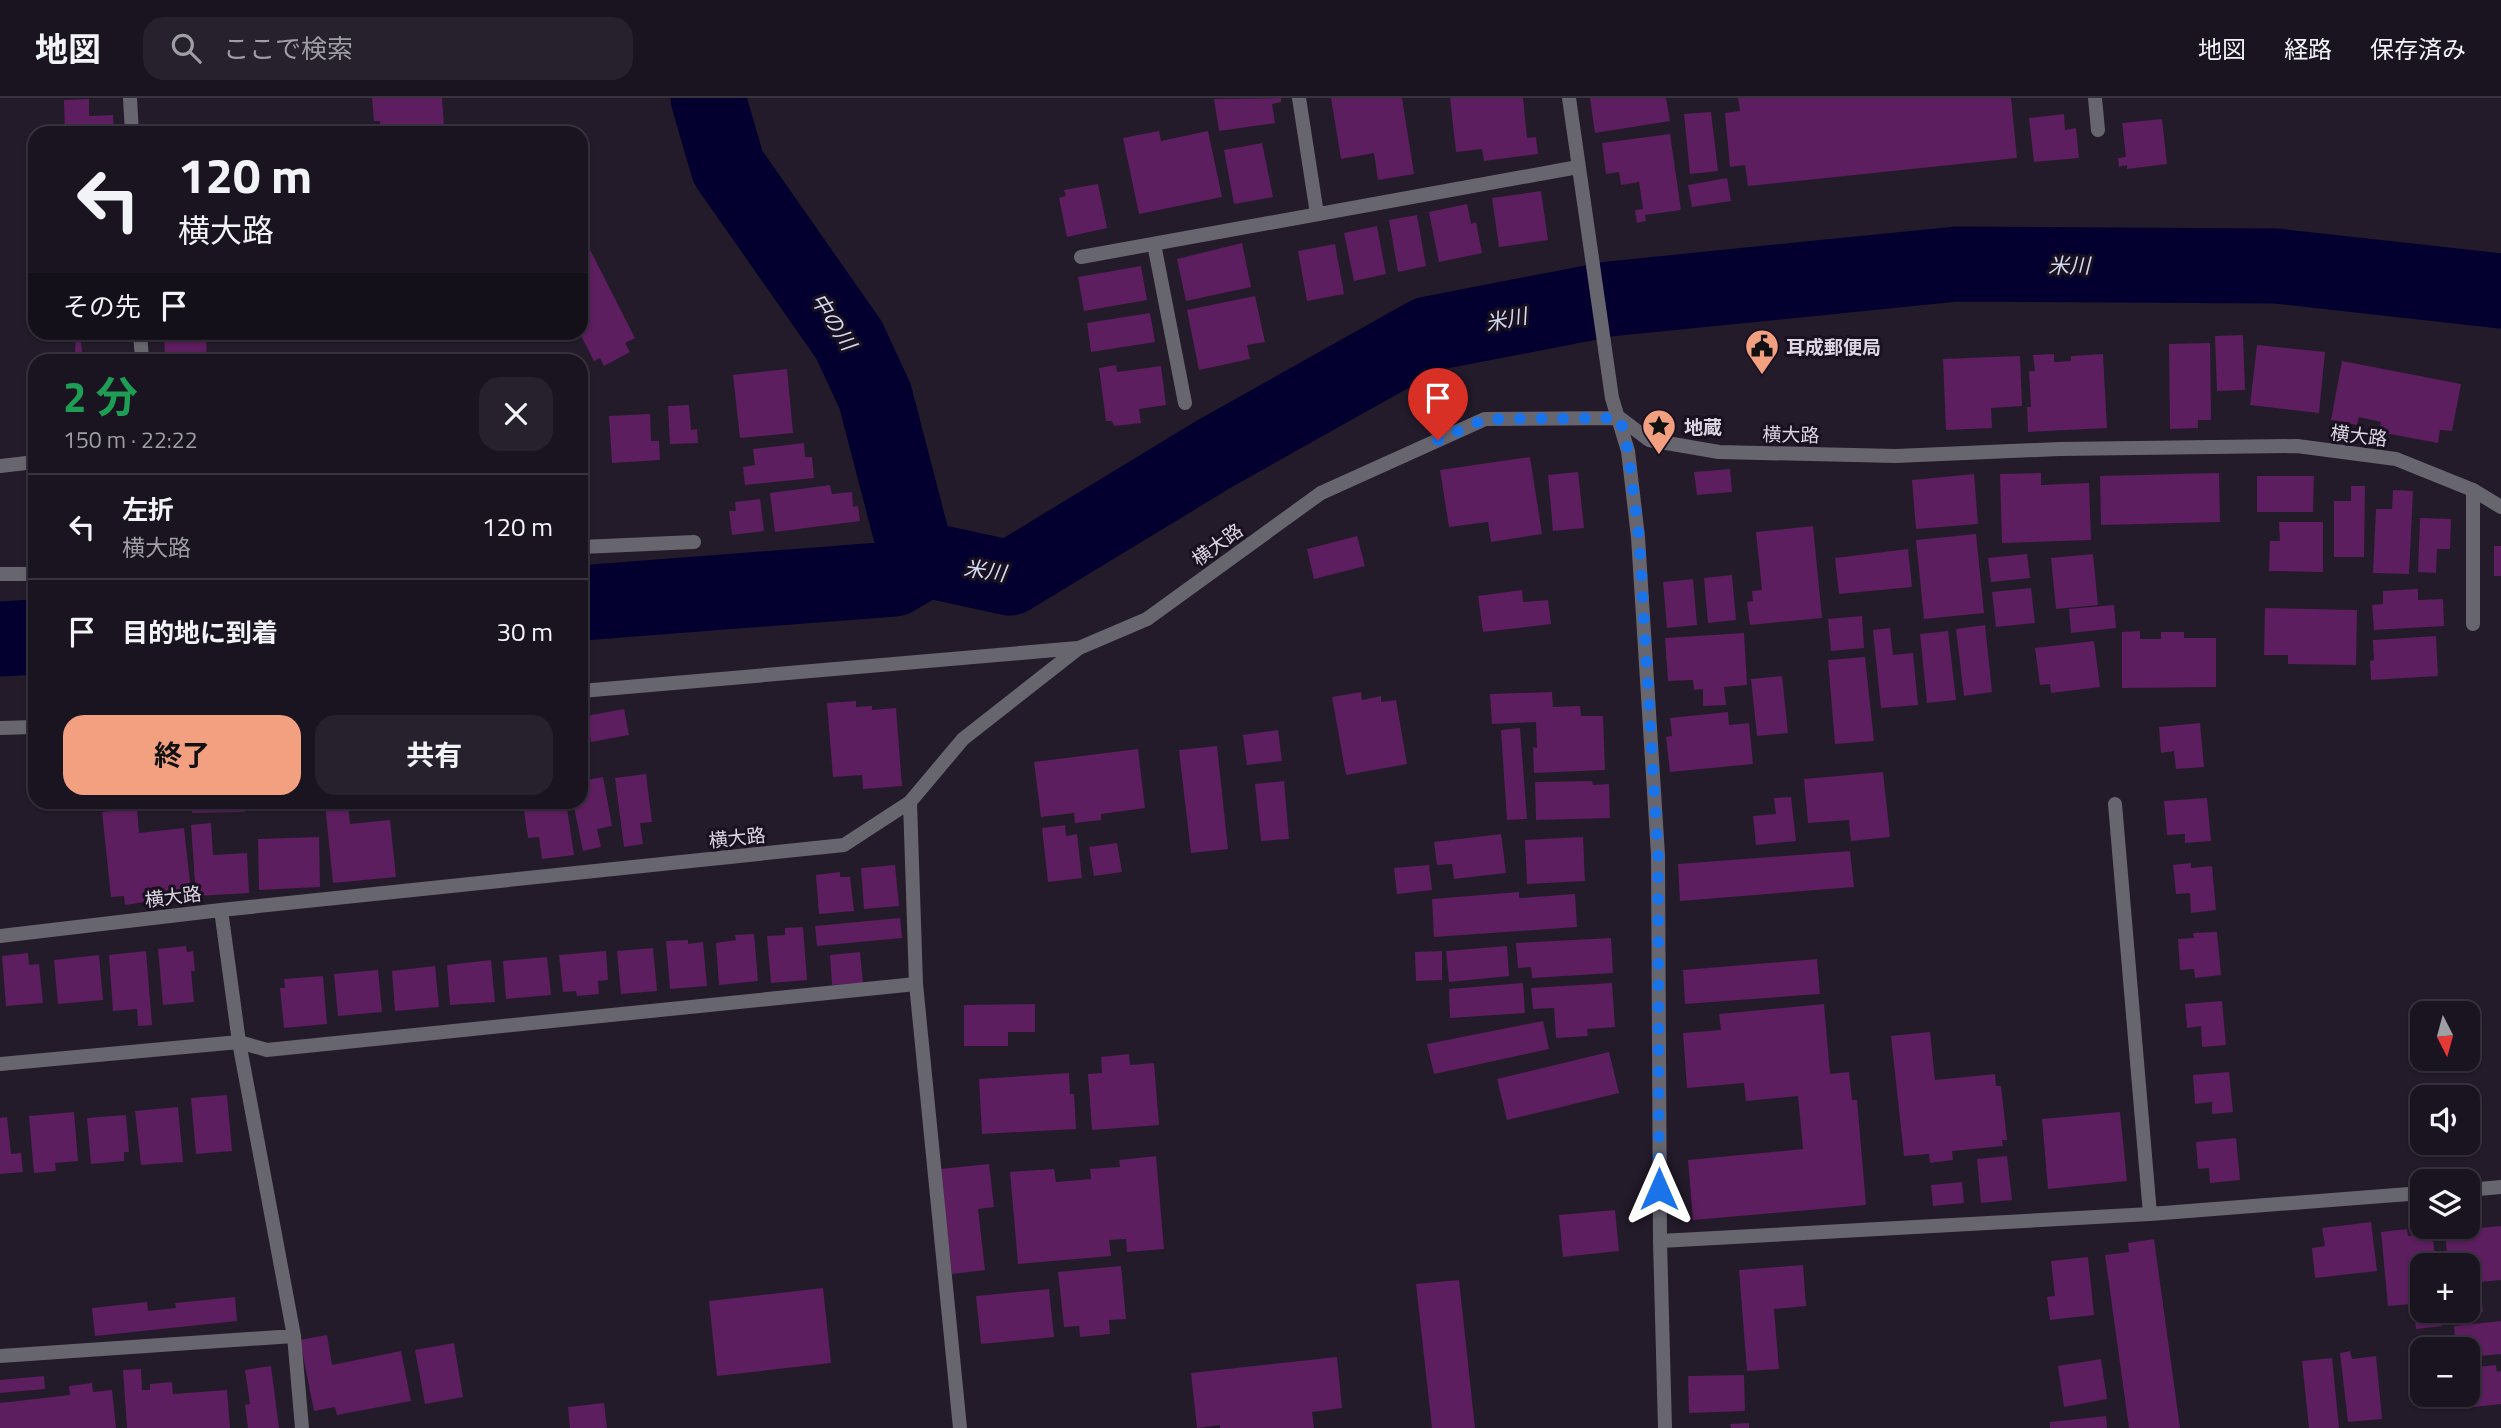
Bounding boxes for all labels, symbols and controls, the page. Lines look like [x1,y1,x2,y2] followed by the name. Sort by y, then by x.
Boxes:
[143,17,633,80] search box
[35,24,101,74] text: 地図
[167,29,205,67] icon: search
[223,29,353,68] text: ここで検索
[2198,31,2246,67] text: 地図
[2284,31,2332,67] text: 経路
[2370,31,2466,67] text: 保存済み
[178,137,312,212] text: 120 m
[63,154,154,245] icon: left
[178,206,274,254] text: 横大路
[2048,249,2092,281] water label: 米川
[803,286,866,358] water label: 中の川
[63,287,141,326] text: その先
[155,287,193,325] icon: arrive
[1482,299,1532,339] water label: 米川
[1743,327,1781,376] public building icon: 耳成郵便局
[1786,332,1881,361] place label: 耳成郵便局
[63,364,138,428] text: 2 分
[1408,368,1468,440] pin
[479,377,553,451] button: close
[1419,379,1457,417] icon: arrive
[1640,407,1678,456] place icon: 地蔵
[1684,412,1722,441] place label: 地蔵
[2329,417,2389,453] street label: 横大路
[1762,419,1820,449] street label: 横大路
[63,422,198,457] text: 150 m · 22:22
[122,490,174,529] text: 左折
[482,507,553,546] text: 120 m
[63,508,101,546] icon: left
[1185,516,1249,572] street label: 横大路
[122,530,191,565] text: 横大路
[962,551,1010,589] water label: 米川
[496,612,553,651] text: 30 m
[63,613,101,651] icon: arrive
[122,613,278,652] text: 目的地に到着
[63,715,301,795] button: 終了
[315,715,553,795] button: 共有
[707,820,767,854] street label: 横大路
[143,878,203,914] street label: 横大路
[2410,1001,2480,1071] north arrow
[2410,1001,2480,1407] map controls
[2410,1085,2480,1155] button: sound
[1622,1152,1696,1226] position arrow
[2410,1169,2480,1239] button: layers
[2410,1253,2480,1323] button: +
[2410,1337,2480,1407] button: −

